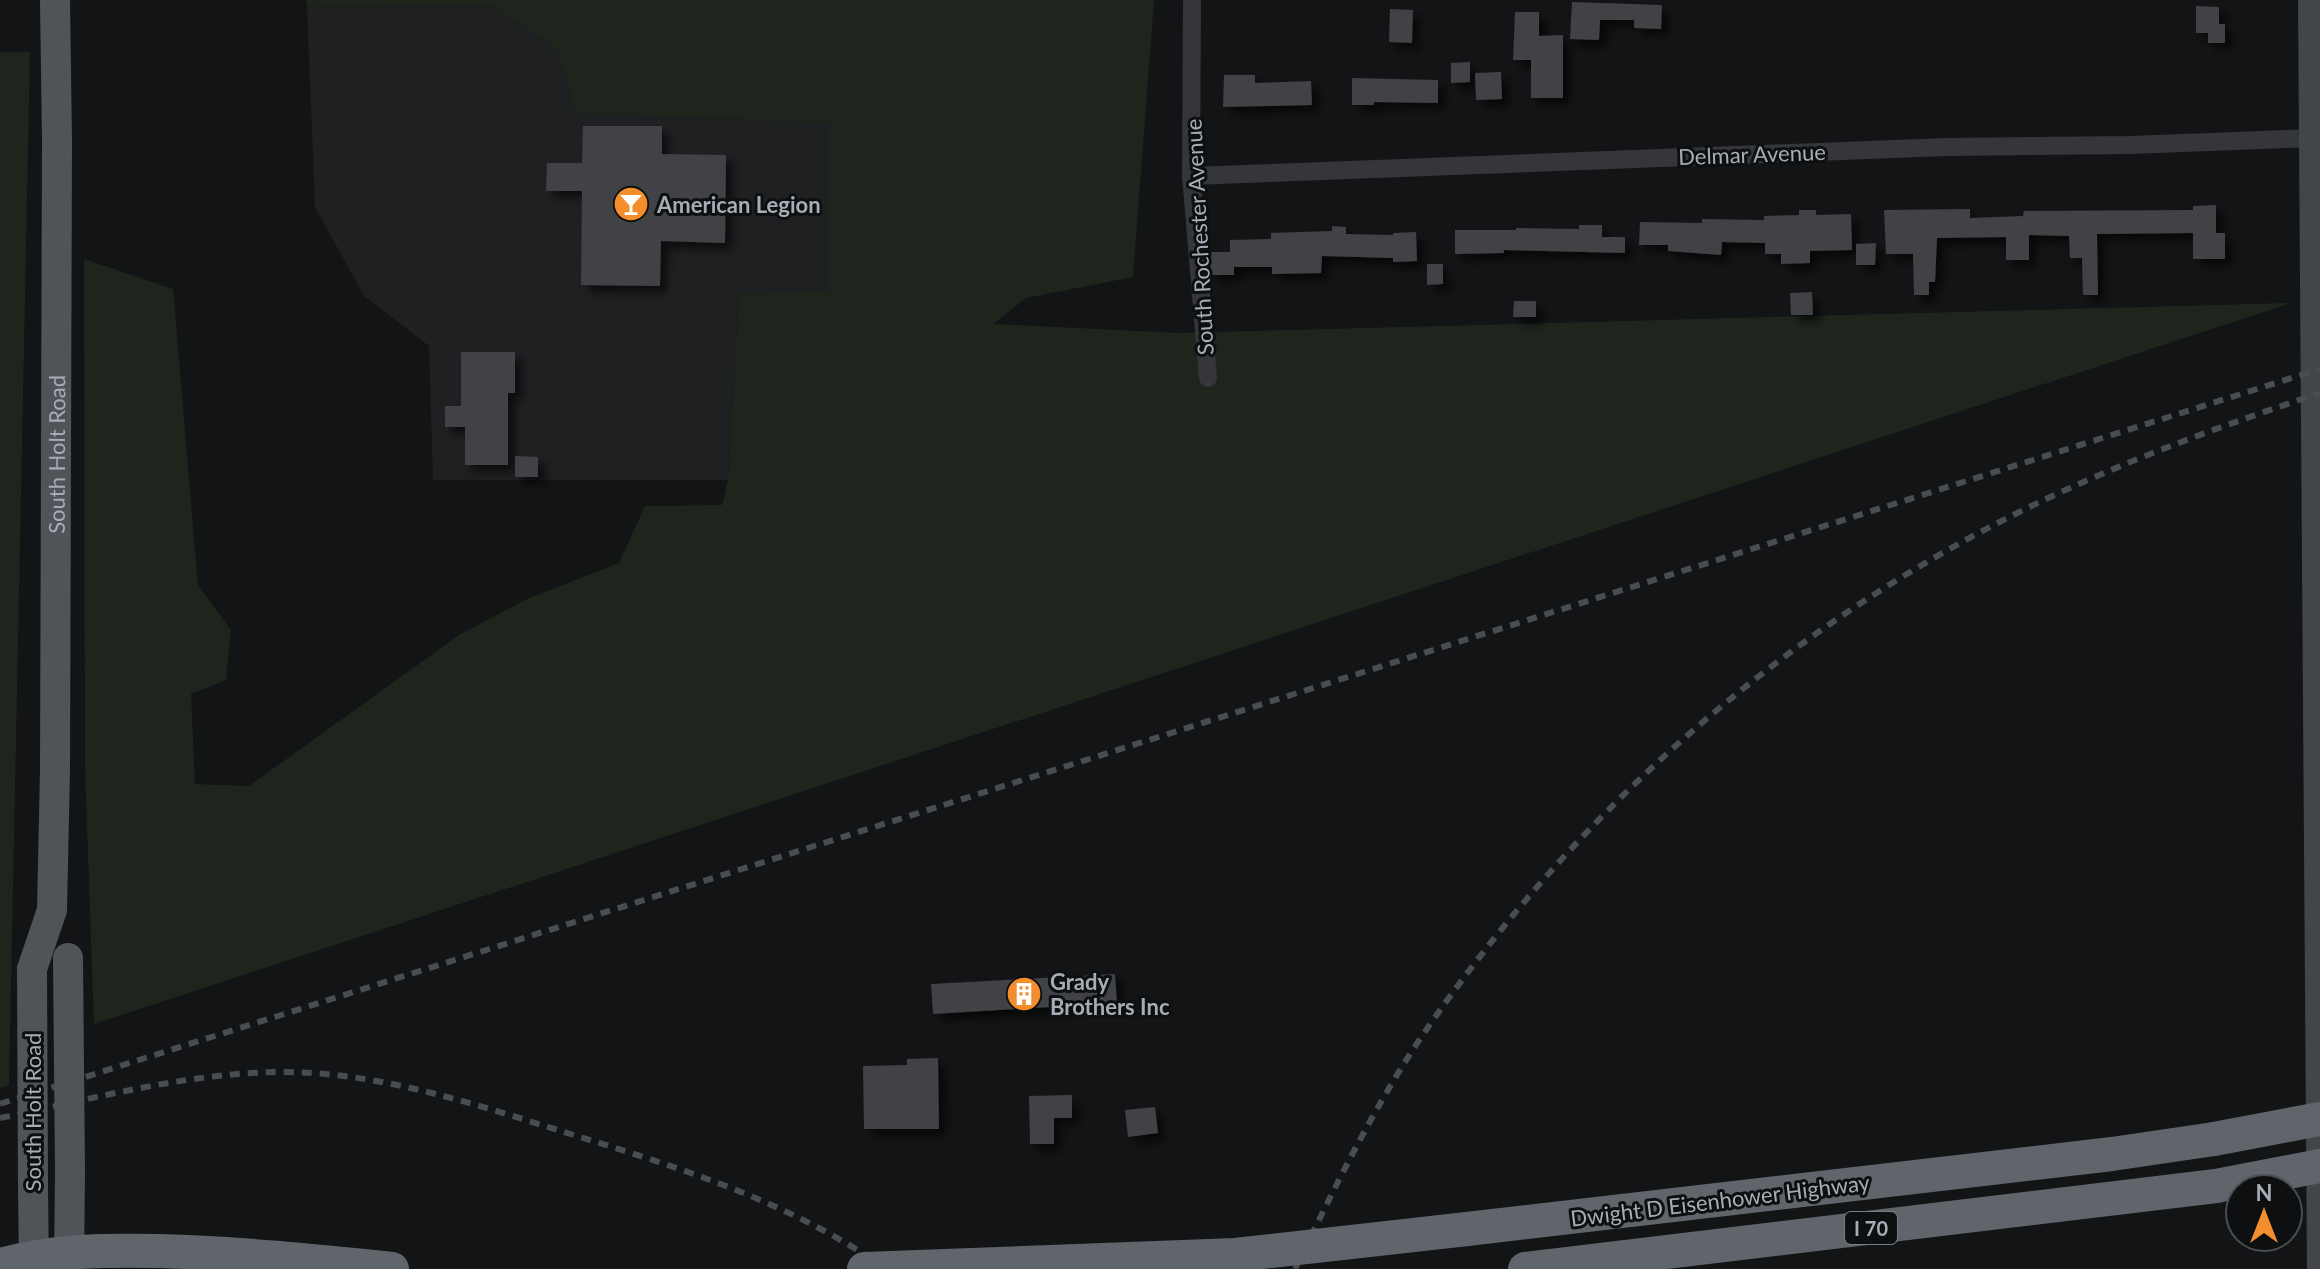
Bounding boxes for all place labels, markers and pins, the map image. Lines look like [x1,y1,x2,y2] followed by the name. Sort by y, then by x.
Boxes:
[612,185,650,223] bar icon: American Legion
[656,191,821,218] place label: American Legion
[1050,968,1170,1020] place label: Grady Brothers Inc
[1005,975,1043,1013] building icon: Grady Brothers Inc

